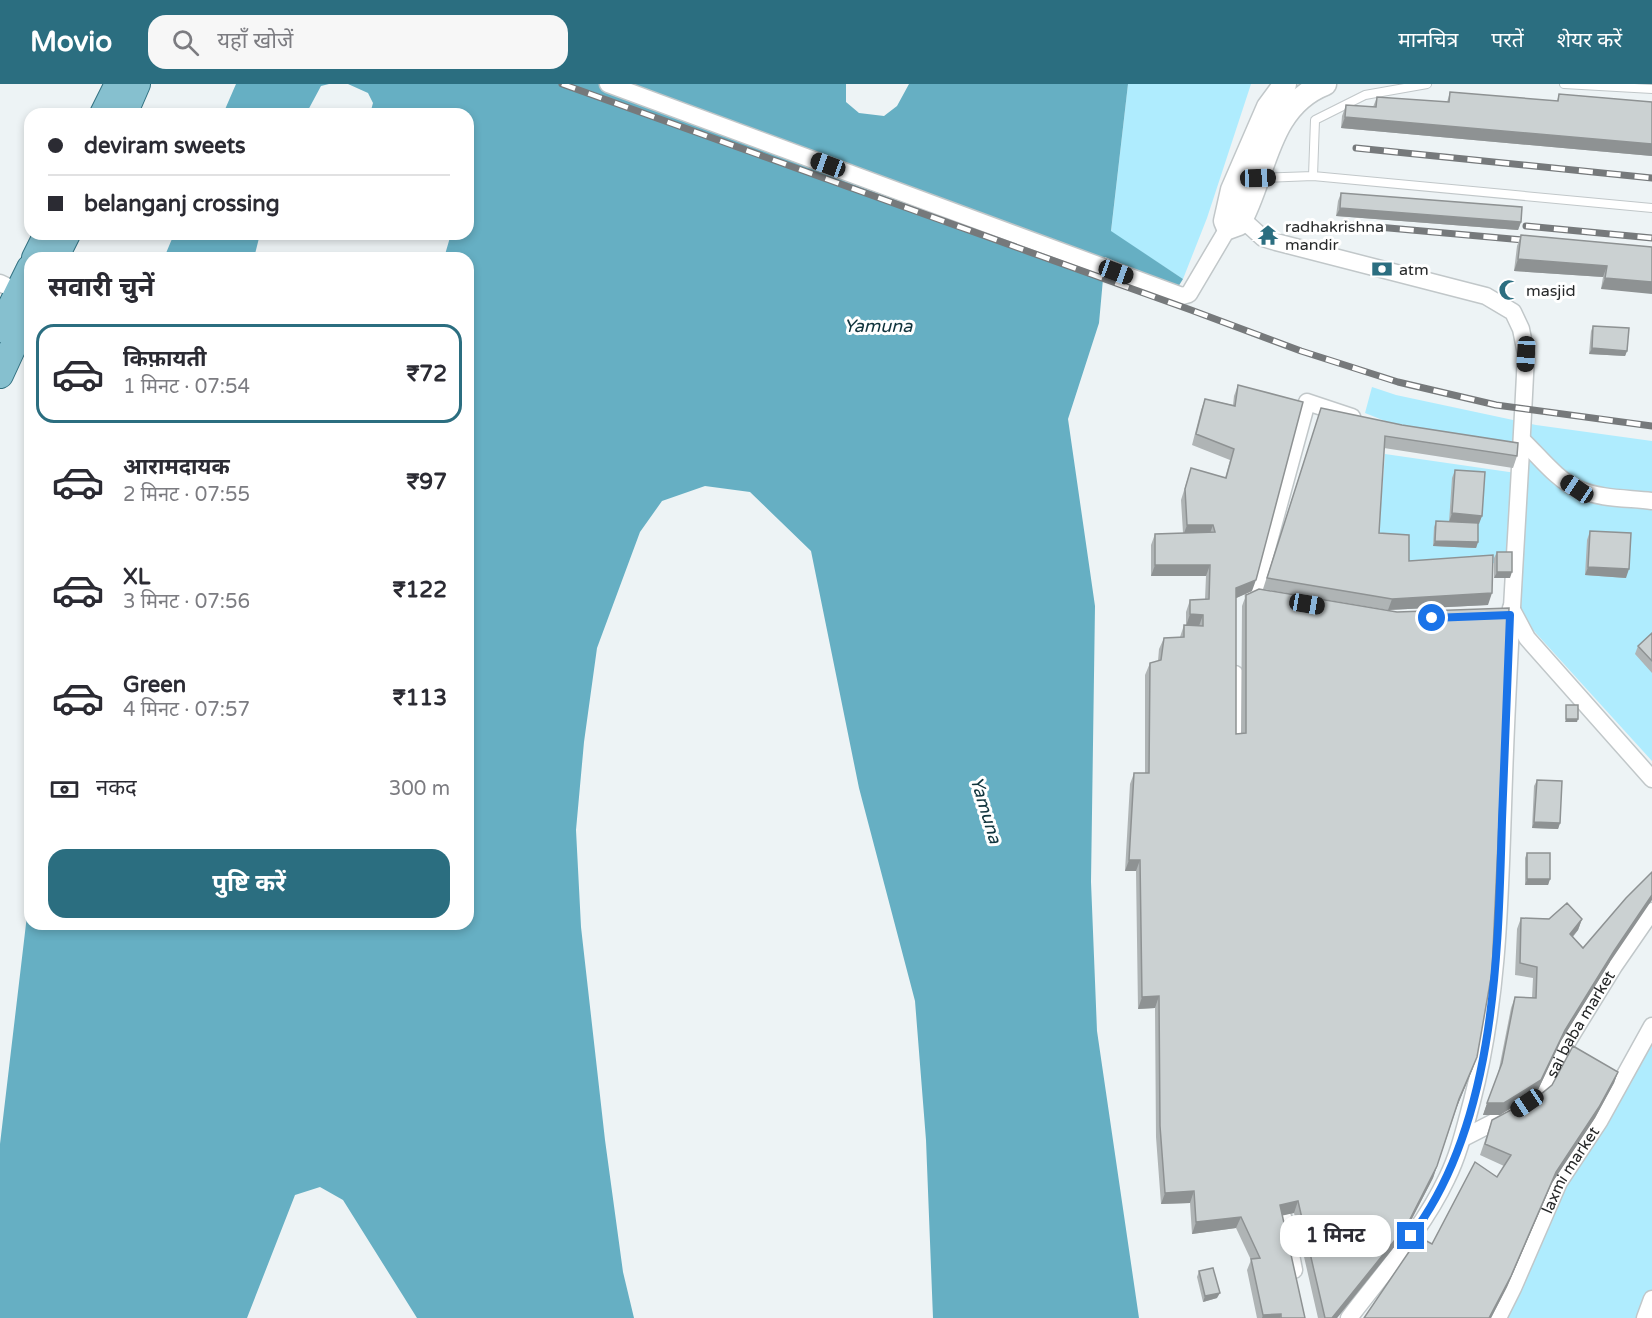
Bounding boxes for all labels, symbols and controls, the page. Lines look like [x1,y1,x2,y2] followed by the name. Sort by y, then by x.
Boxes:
[148,15,568,69] search box
[30,25,112,59] text: Movio
[169,26,202,59] icon: search
[217,28,293,54] text: यहाँ खोजें
[1398,28,1458,53] text: मानचित्र
[1491,28,1524,53] text: परतें
[1557,28,1622,53] text: शेयर करें
[84,133,246,159] text: deviram sweets
[808,150,848,180] car
[1240,168,1276,188] car
[84,191,280,217] text: belanganj crossing
[1285,217,1384,255] place label: radhakrishna mandir
[1256,223,1280,247] temple icon: radhakrishna mandir
[1096,257,1136,287] car
[1370,257,1394,281] bank icon: atm
[1399,260,1429,280] place label: atm
[48,271,154,304] text: सवारी चुनें
[1497,278,1521,302] mosque icon: masjid
[1526,281,1576,301] place label: masjid
[844,315,913,337] water label: Yamuna
[1516,336,1536,372] car
[123,346,207,372] text: किफ़ायती
[51,347,105,401] icon: car
[406,361,447,387] text: ₹72
[123,375,250,399] text: 1 मिनट · 07:54
[123,454,230,480] text: आरामदायक
[51,455,105,509] icon: car
[406,469,447,495] text: ₹97
[1557,471,1597,507] car
[123,483,250,507] text: 2 मिनट · 07:55
[51,563,105,617] icon: car
[123,564,150,590] text: XL
[393,577,447,603] text: ₹122
[123,590,250,614] text: 3 मिनट · 07:56
[1288,592,1326,616] car
[1418,604,1445,631] route start
[51,671,105,725] icon: car
[123,672,186,698] text: Green
[393,685,447,711] text: ₹113
[123,698,250,722] text: 4 मिनट · 07:57
[48,773,81,806] icon: cash
[965,774,1007,847] water label: Yamuna
[96,775,137,801] text: नकद
[389,777,450,801] text: 300 m
[48,849,450,918] button: पुष्टि करें
[1542,967,1620,1081] street label: sai baba market
[1507,1085,1547,1121] car
[1538,1123,1604,1217] street label: laxmi market
[1279,1215,1390,1257] callout: 1 मिनट
[1397,1222,1424,1249] route end
[1306,1224,1365,1248] text: 1 मिनट

